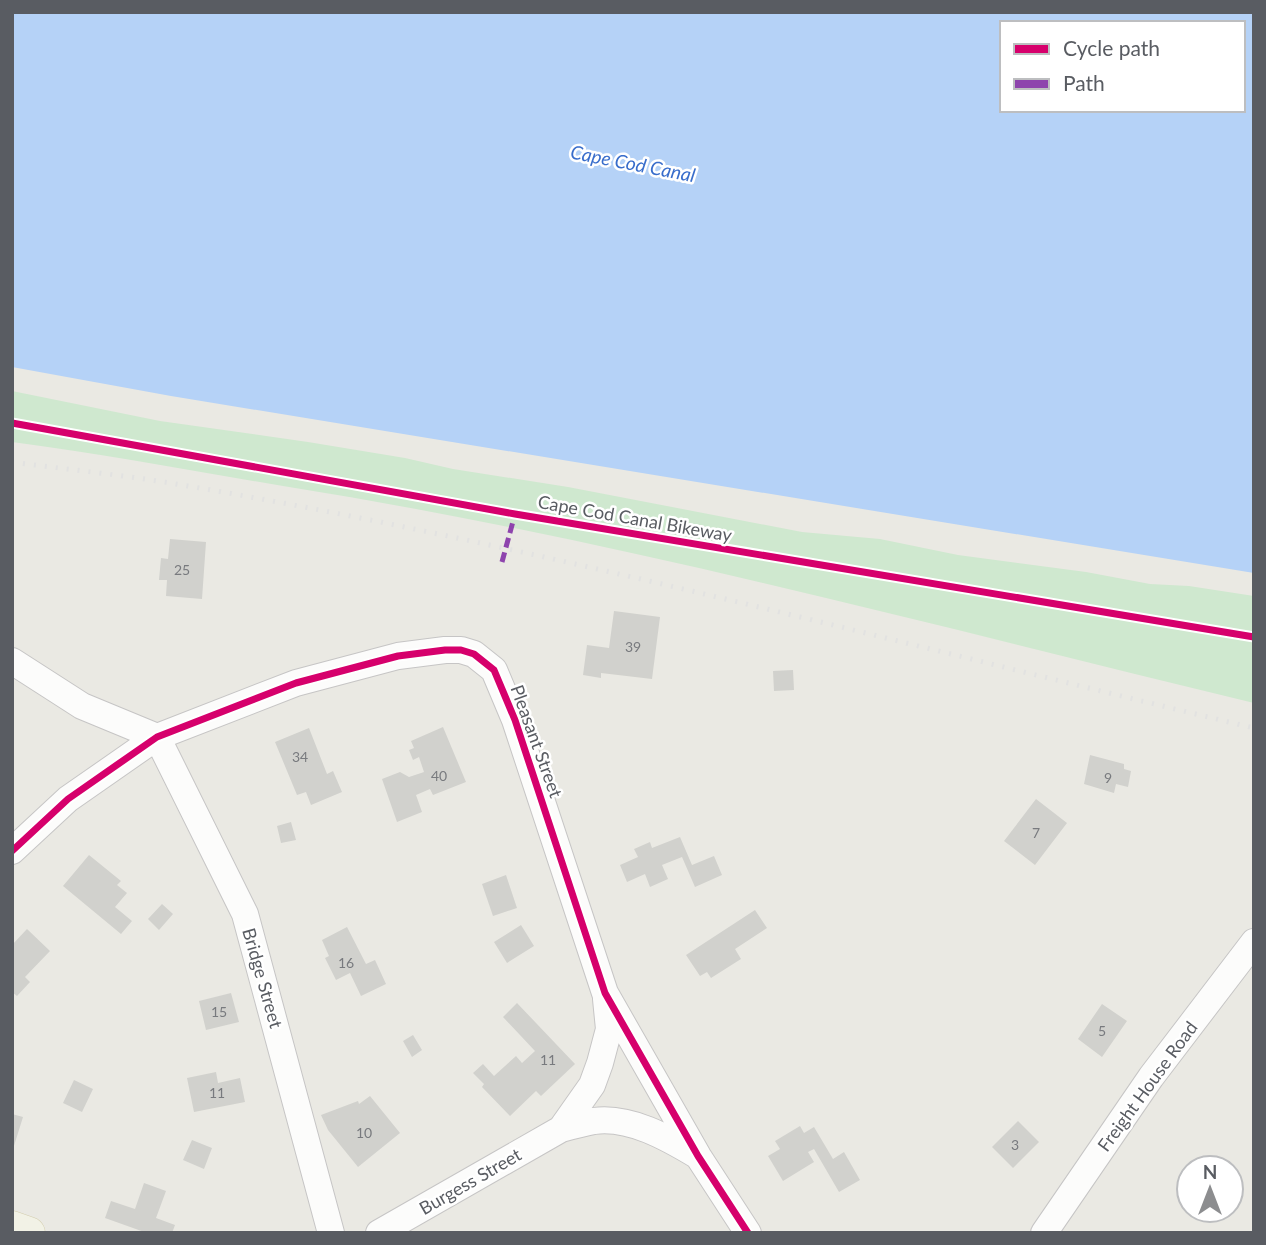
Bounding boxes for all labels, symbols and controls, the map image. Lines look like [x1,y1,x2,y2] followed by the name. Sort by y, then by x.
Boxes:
[1000,21,1245,112] legend
[1063,35,1160,60] text: Cycle path
[1063,70,1105,95] text: Path
[569,140,697,186] water label: Cape Cod Canal
[536,490,734,546] street label: Cape Cod Canal Bikeway
[174,561,190,578] house number: 25
[625,638,641,655] house number: 39
[506,682,568,801] street label: Pleasant Street
[292,748,308,765] house number: 34
[431,767,447,784] house number: 40
[1104,769,1112,786] house number: 9
[1032,824,1040,841] house number: 7
[238,925,288,1031] street label: Bridge Street
[338,954,354,971] house number: 16
[211,1003,227,1020] house number: 15
[1092,1017,1202,1155] street label: Freight House Road
[1098,1022,1106,1039] house number: 5
[540,1051,556,1068] house number: 11
[209,1084,225,1101] house number: 11
[356,1124,372,1141] house number: 10
[1011,1136,1019,1153] house number: 3
[415,1143,525,1219] street label: Burgess Street
[1175,1154,1245,1224] north arrow
[1203,1160,1217,1183] text: N

